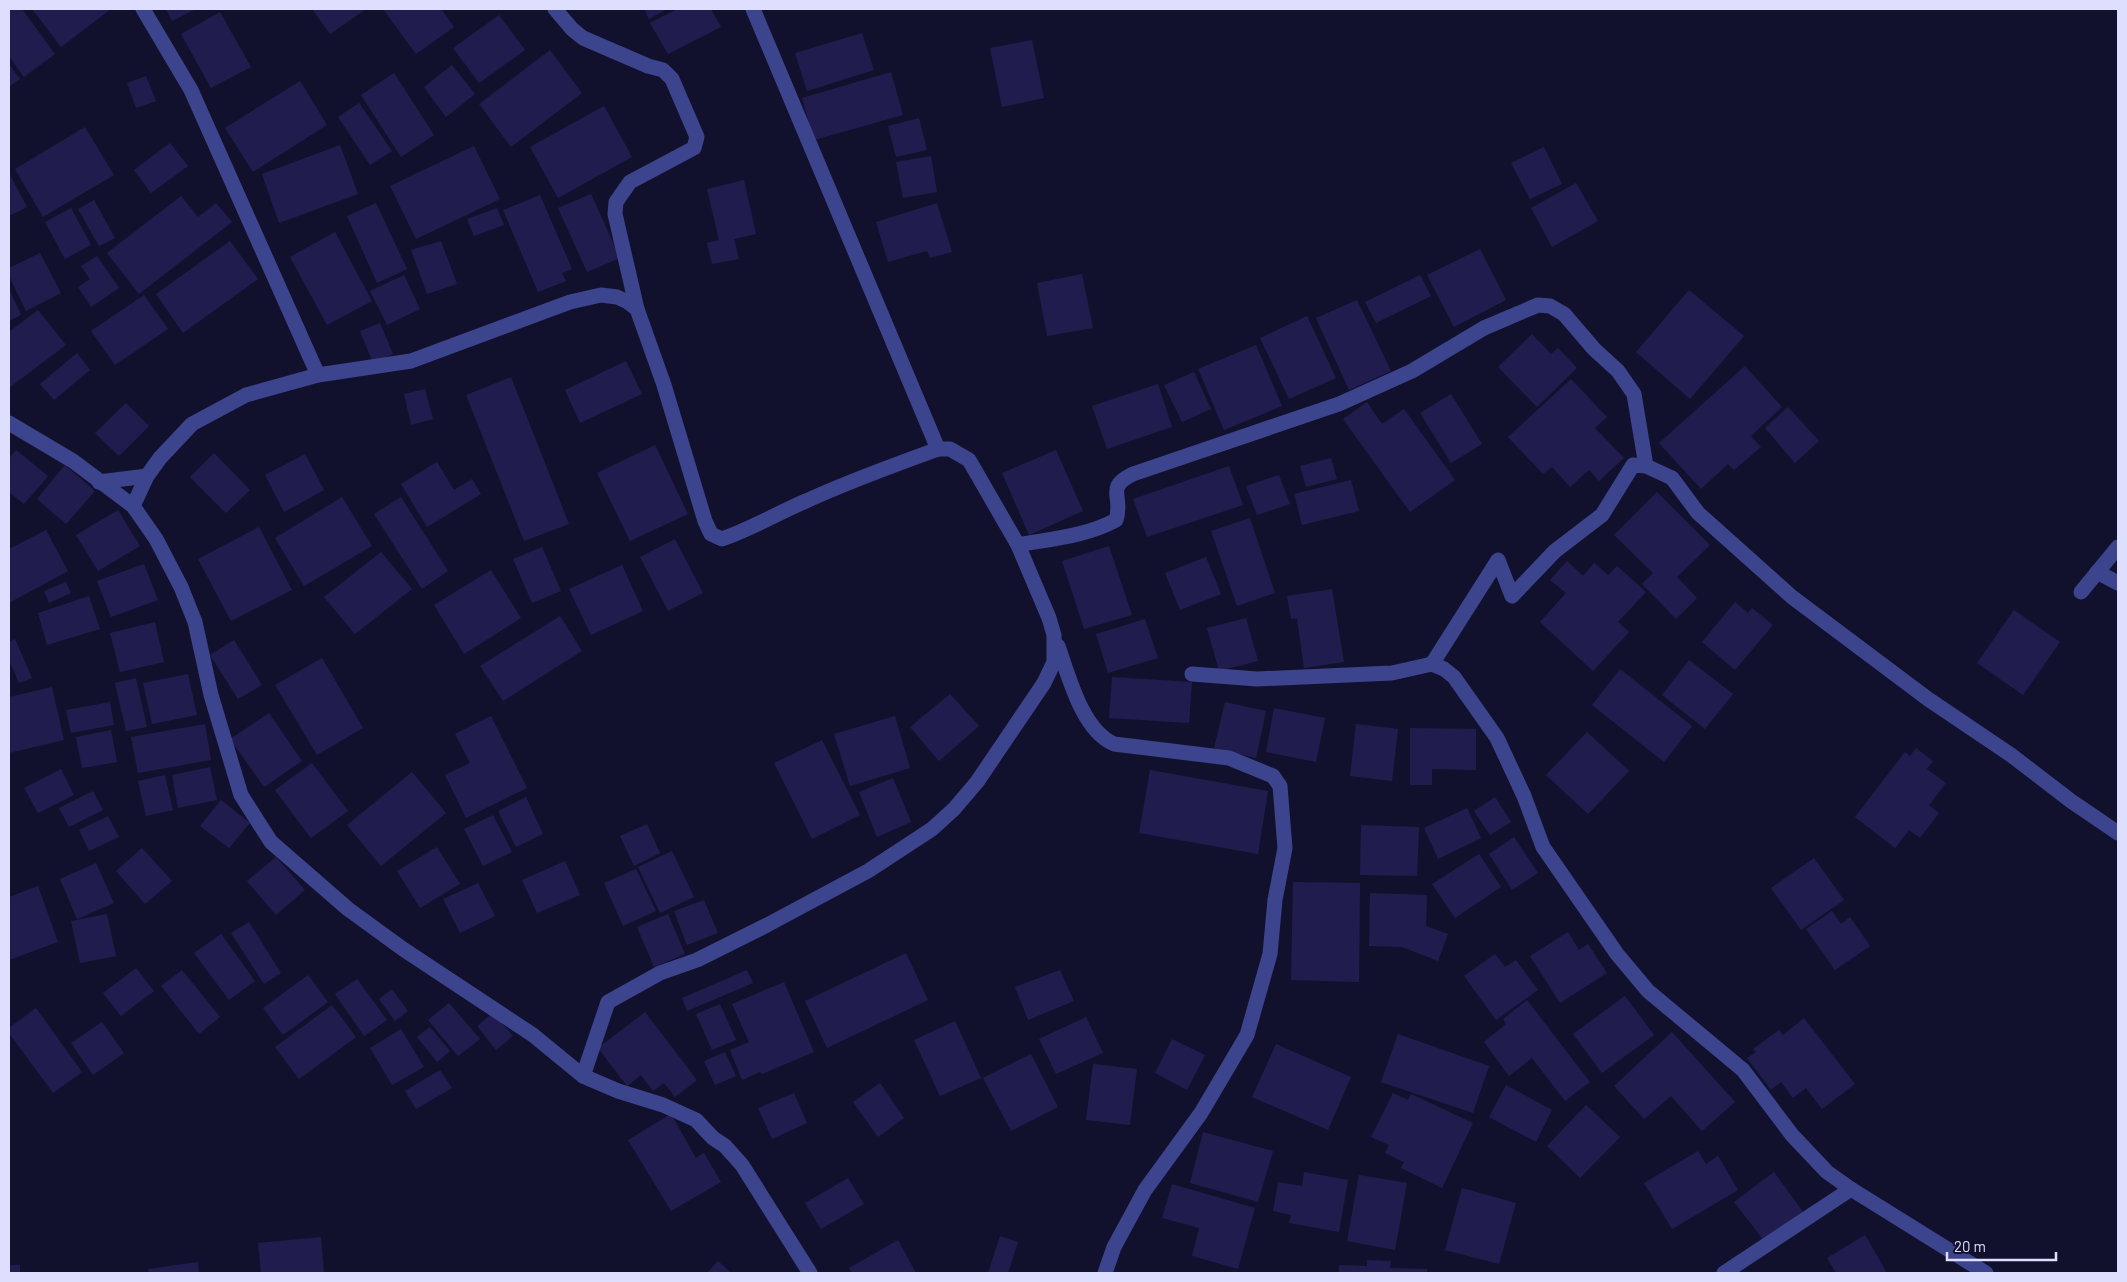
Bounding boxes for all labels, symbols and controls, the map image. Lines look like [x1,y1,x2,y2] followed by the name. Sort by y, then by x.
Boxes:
[1947,1230,2056,1262] scale bar
[1954,1237,1986,1255] text: 20 m

